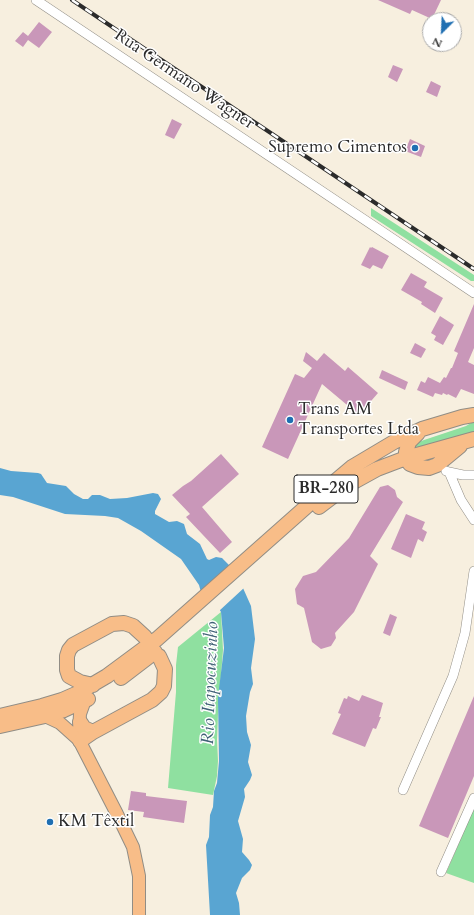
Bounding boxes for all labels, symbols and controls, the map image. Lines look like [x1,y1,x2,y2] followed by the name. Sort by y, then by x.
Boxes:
[422,12,462,52] north arrow
[110,25,258,135] street label: Rua Germano Wagner
[430,34,445,51] text: N
[268,138,407,158] place label: Supremo Cimentos
[410,143,420,153] marker: Supremo Cimentos
[298,400,419,440] place label: Trans AM Transportes Ltda
[285,415,295,425] marker: Trans AM Transportes Ltda
[294,475,358,503] road number: BR-280
[198,621,224,745] water label: Rio Itapocuzinho
[58,812,134,832] place label: KM Têxtil
[45,817,55,827] marker: KM Têxtil

